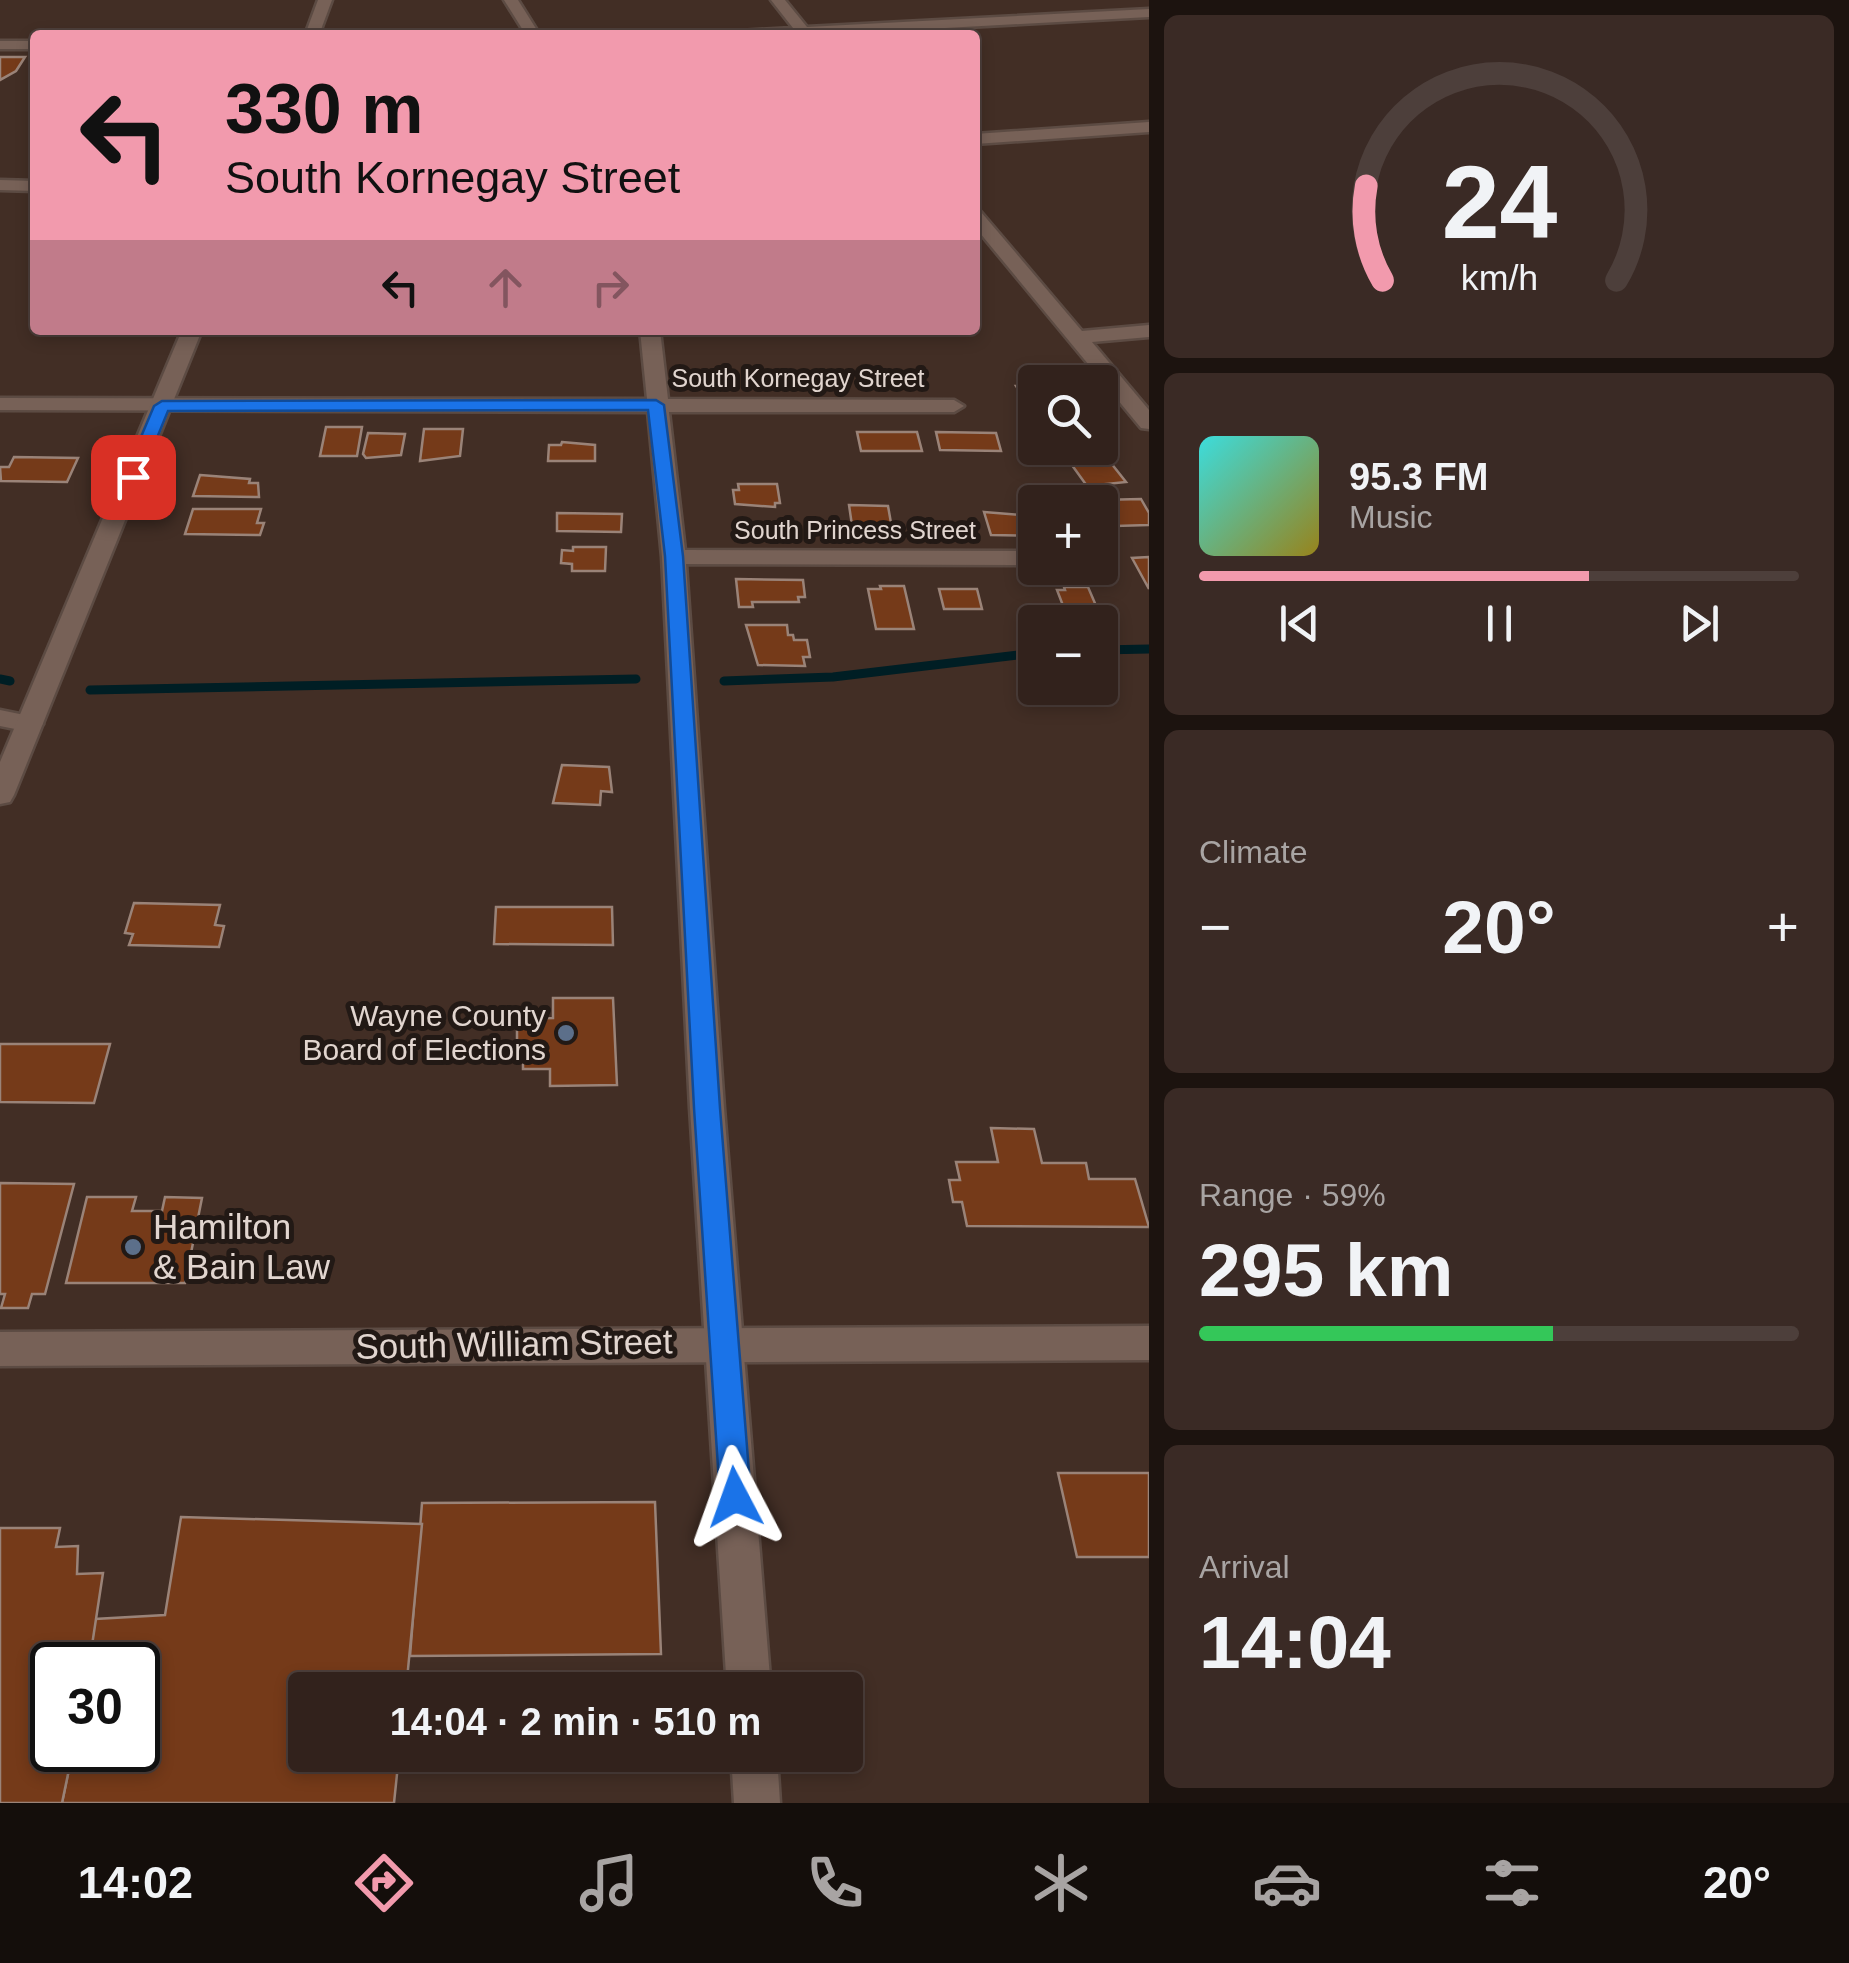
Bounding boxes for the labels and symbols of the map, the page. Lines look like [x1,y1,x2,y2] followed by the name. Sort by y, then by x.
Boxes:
[672,364,925,392] street label: South Kornegay Street
[91,435,176,520] pin
[734,516,976,544] street label: South Princess Street
[303,999,546,1066] place label: Wayne County Board of Elections
[555,1022,577,1044] marker: Wayne County Board of Elections
[153,1207,331,1286] place label: Hamilton & Bain Law
[122,1236,144,1258] marker: Hamilton & Bain Law
[355,1321,673,1366] street label: South William Street
[683,1445,787,1549] position arrow
[30,1642,160,1772] speed limit sign: 30

